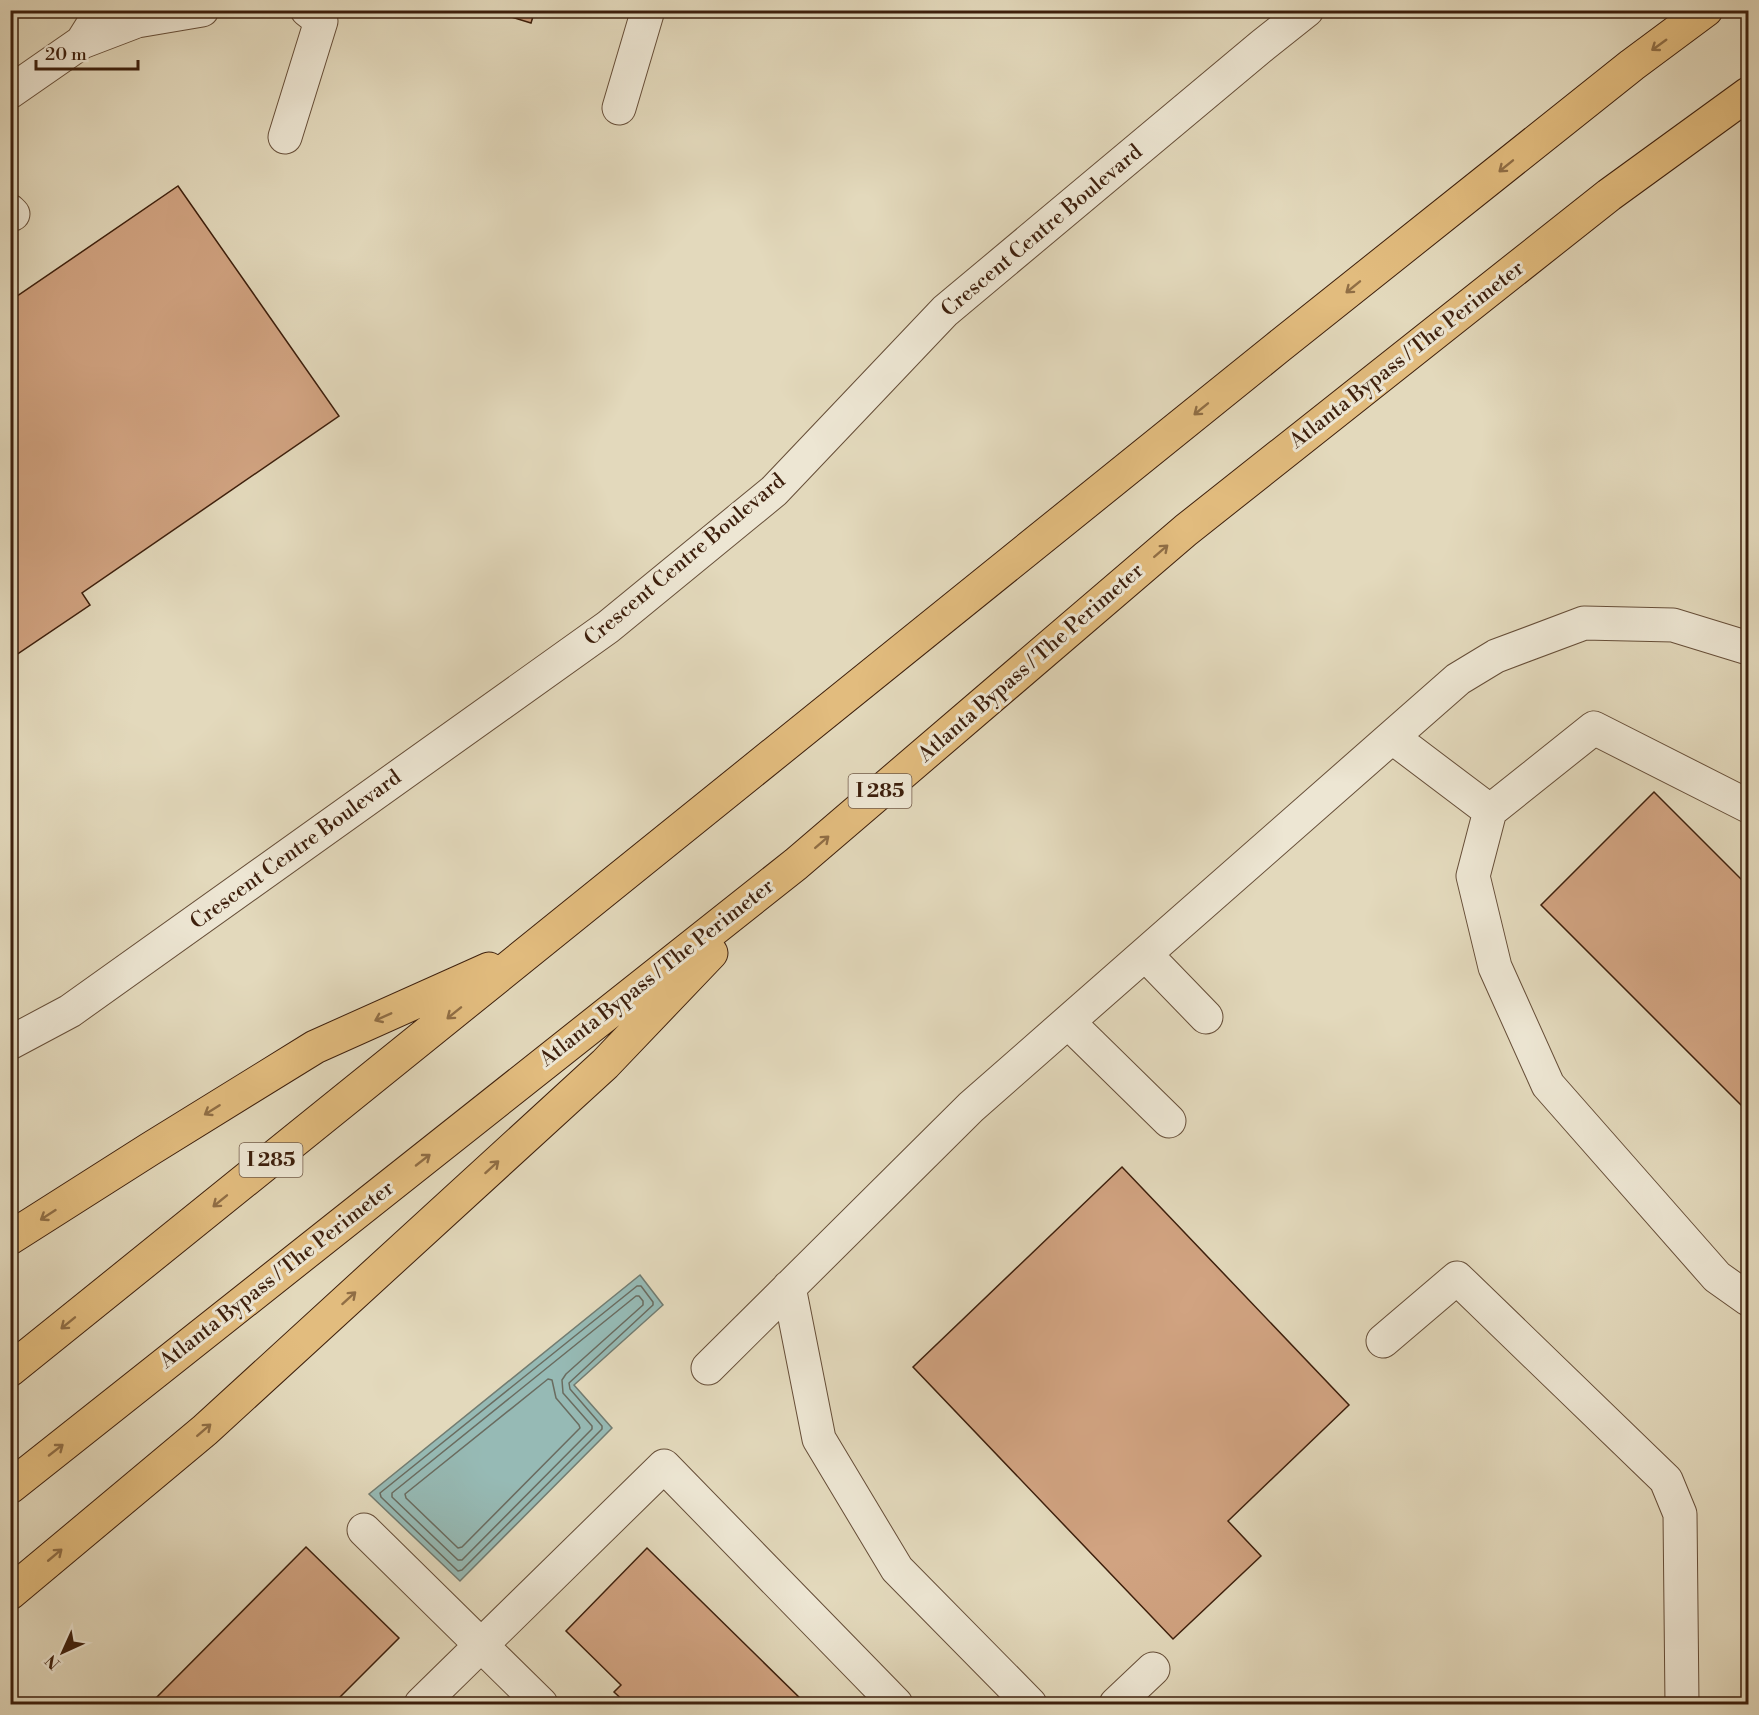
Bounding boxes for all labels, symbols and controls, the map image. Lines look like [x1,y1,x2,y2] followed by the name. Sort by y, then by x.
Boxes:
[36,33,138,71] scale bar
[1652,39,1668,51] one-way arrow
[45,43,87,66] text: 20 m
[936,139,1148,323] street label: Crescent Centre Boulevard
[1498,159,1514,172] one-way arrow
[1284,255,1529,455] street label: Atlanta Bypass / The Perimeter
[1346,280,1361,294] one-way arrow
[1194,402,1209,416] one-way arrow
[579,468,791,652] street label: Crescent Centre Boulevard
[1153,544,1168,558] one-way arrow
[912,558,1149,769] street label: Atlanta Bypass / The Perimeter
[185,765,407,935] street label: Crescent Centre Boulevard
[848,774,912,808] road number: I 285
[814,835,830,848] one-way arrow
[534,873,779,1073] street label: Atlanta Bypass / The Perimeter
[446,1006,462,1019] one-way arrow
[374,1011,392,1023] one-way arrow
[204,1105,221,1117] one-way arrow
[240,1143,302,1177] road number: I 285
[415,1153,431,1166] one-way arrow
[485,1160,500,1174] one-way arrow
[154,1175,399,1375] street label: Atlanta Bypass / The Perimeter
[213,1194,228,1208] one-way arrow
[39,1208,56,1221] one-way arrow
[341,1291,356,1305] one-way arrow
[60,1317,76,1330] one-way arrow
[197,1423,212,1437] one-way arrow
[48,1444,64,1457] one-way arrow
[47,1549,63,1562] one-way arrow
[33,1622,93,1682] north arrow
[41,1650,65,1673] text: N

